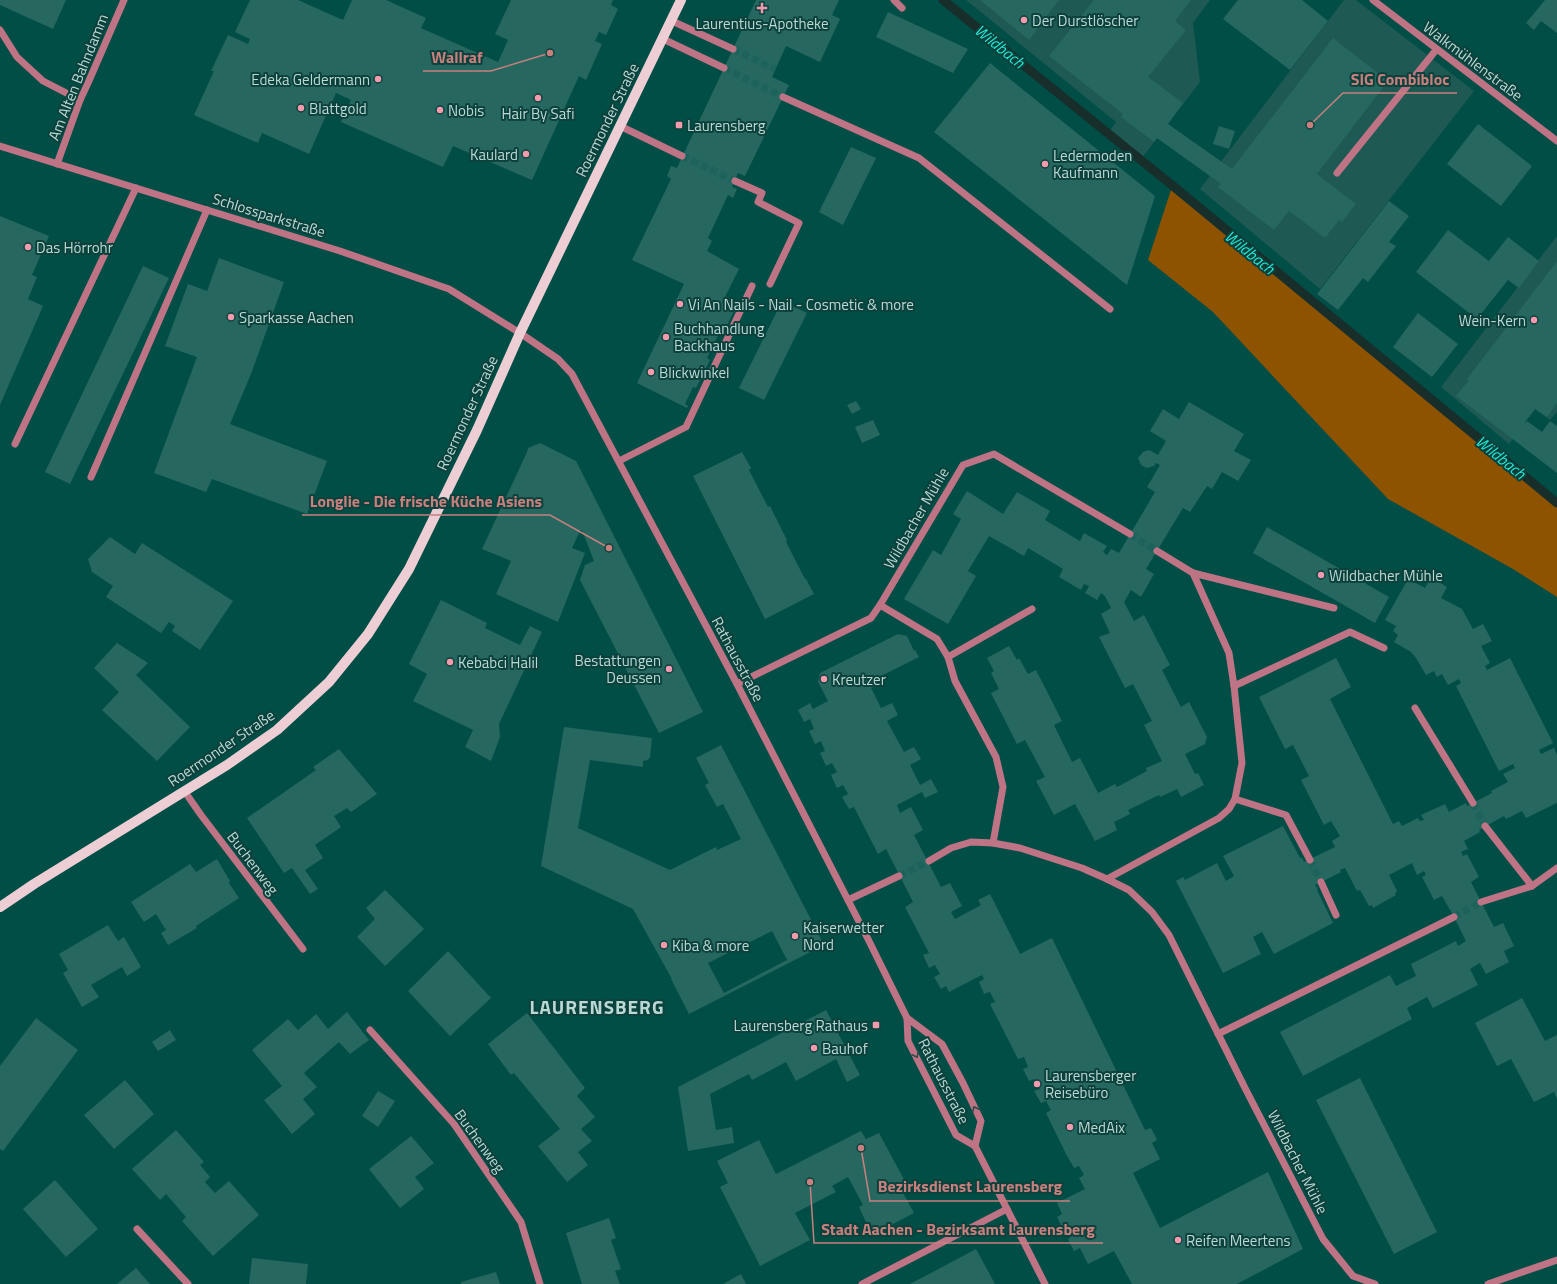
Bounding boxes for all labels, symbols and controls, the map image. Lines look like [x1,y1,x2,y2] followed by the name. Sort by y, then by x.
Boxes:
[757,3,767,13] marker: Laurentius-Apotheke
[1032,9,1139,32] place label: Der Durstlöscher
[42,10,114,144] street label: Am Alten Bahndamm
[695,12,829,35] place label: Laurentius-Apotheke
[1019,15,1029,25] marker: Der Durstlöscher
[1418,16,1528,106] street label: Walkmühlenstraße
[970,18,1031,74] water label: Wildbach
[423,43,491,71] callout: Wallraf
[431,45,483,69] text: Wallraf
[569,59,645,181] street label: Roermonder Straße
[1343,65,1457,93] callout: SIG Combibloc
[1351,67,1449,91] text: SIG Combibloc
[251,68,370,91] place label: Edeka Geldermann
[373,74,383,84] marker: Edeka Geldermann
[533,93,543,103] marker: Hair By Safi
[309,97,367,120] place label: Blattgold
[448,99,484,122] place label: Nobis
[501,102,575,125] place label: Hair By Safi
[296,103,306,113] marker: Blattgold
[435,105,445,115] marker: Nobis
[687,114,766,137] place label: Laurensberg
[674,120,684,130] marker: Laurensberg
[470,143,518,166] place label: Kaulard
[1053,144,1132,184] place label: Ledermoden Kaufmann
[521,149,531,159] marker: Kaulard
[1040,159,1050,169] marker: Ledermoden Kaufmann
[210,187,328,243] street label: Schlossparkstraße
[1220,224,1281,280] water label: Wildbach
[36,236,113,259] place label: Das Hörrohr
[23,242,33,252] marker: Das Hörrohr
[688,293,914,316] place label: Vi An Nails - Nail - Cosmetic & more
[675,299,685,309] marker: Vi An Nails - Nail - Cosmetic & more
[239,306,354,329] place label: Sparkasse Aachen
[1458,309,1526,332] place label: Wein-Kern
[226,312,236,322] marker: Sparkasse Aachen
[1529,315,1539,325] marker: Wein-Kern
[674,317,765,357] place label: Buchhandlung Backhaus
[661,332,671,342] marker: Buchhandlung Backhaus
[430,352,504,474] street label: Roermonder Straße
[659,361,730,384] place label: Blickwinkel
[646,367,656,377] marker: Blickwinkel
[1471,429,1532,485] water label: Wildbach
[878,463,954,573] street label: Wildbacher Mühle
[302,487,550,515] callout: Longlie - Die frische Küche Asiens
[310,489,542,513] text: Longlie - Die frische Küche Asiens
[1329,564,1443,587] place label: Wildbacher Mühle
[1316,570,1326,580] marker: Wildbacher Mühle
[706,612,770,706] street label: Rathausstraße
[575,649,661,689] place label: Bestattungen Deussen
[458,651,538,674] place label: Kebabci Halil
[445,657,455,667] marker: Kebabci Halil
[664,664,674,674] marker: Bestattungen Deussen
[832,668,886,691] place label: Kreutzer
[819,674,829,684] marker: Kreutzer
[163,704,279,792] street label: Roermonder Straße
[222,827,285,900] street label: Buchenweg
[803,916,884,956] place label: Kaiserwetter Nord
[790,931,800,941] marker: Kaiserwetter Nord
[672,934,749,957] place label: Kiba & more
[659,940,669,950] marker: Kiba & more
[529,992,665,1021] district label: LAURENSBERG
[734,1014,868,1037] place label: Laurensberg Rathaus
[871,1020,881,1030] marker: Laurensberg Rathaus
[912,1034,976,1128] street label: Rathausstraße
[822,1037,868,1060] place label: Bauhof
[809,1043,819,1053] marker: Bauhof
[911,1051,918,1058] one-way arrow
[1045,1064,1136,1104] place label: Laurensberger Reisebüro
[1032,1079,1042,1089] marker: Laurensberger Reisebüro
[449,1104,511,1178] street label: Buchenweg
[972,1106,980,1114] one-way arrow
[1262,1106,1334,1218] street label: Wildbacher Mühle
[1078,1116,1125,1139] place label: MedAix
[1065,1122,1075,1132] marker: MedAix
[870,1173,1070,1201] callout: Bezirksdienst Laurensberg
[878,1174,1063,1198] text: Bezirksdienst Laurensberg
[814,1215,1103,1243] callout: Stadt Aachen - Bezirksamt Laurensberg
[821,1217,1095,1241] text: Stadt Aachen - Bezirksamt Laurensberg
[1186,1229,1290,1252] place label: Reifen Meertens
[1173,1235,1183,1245] marker: Reifen Meertens

